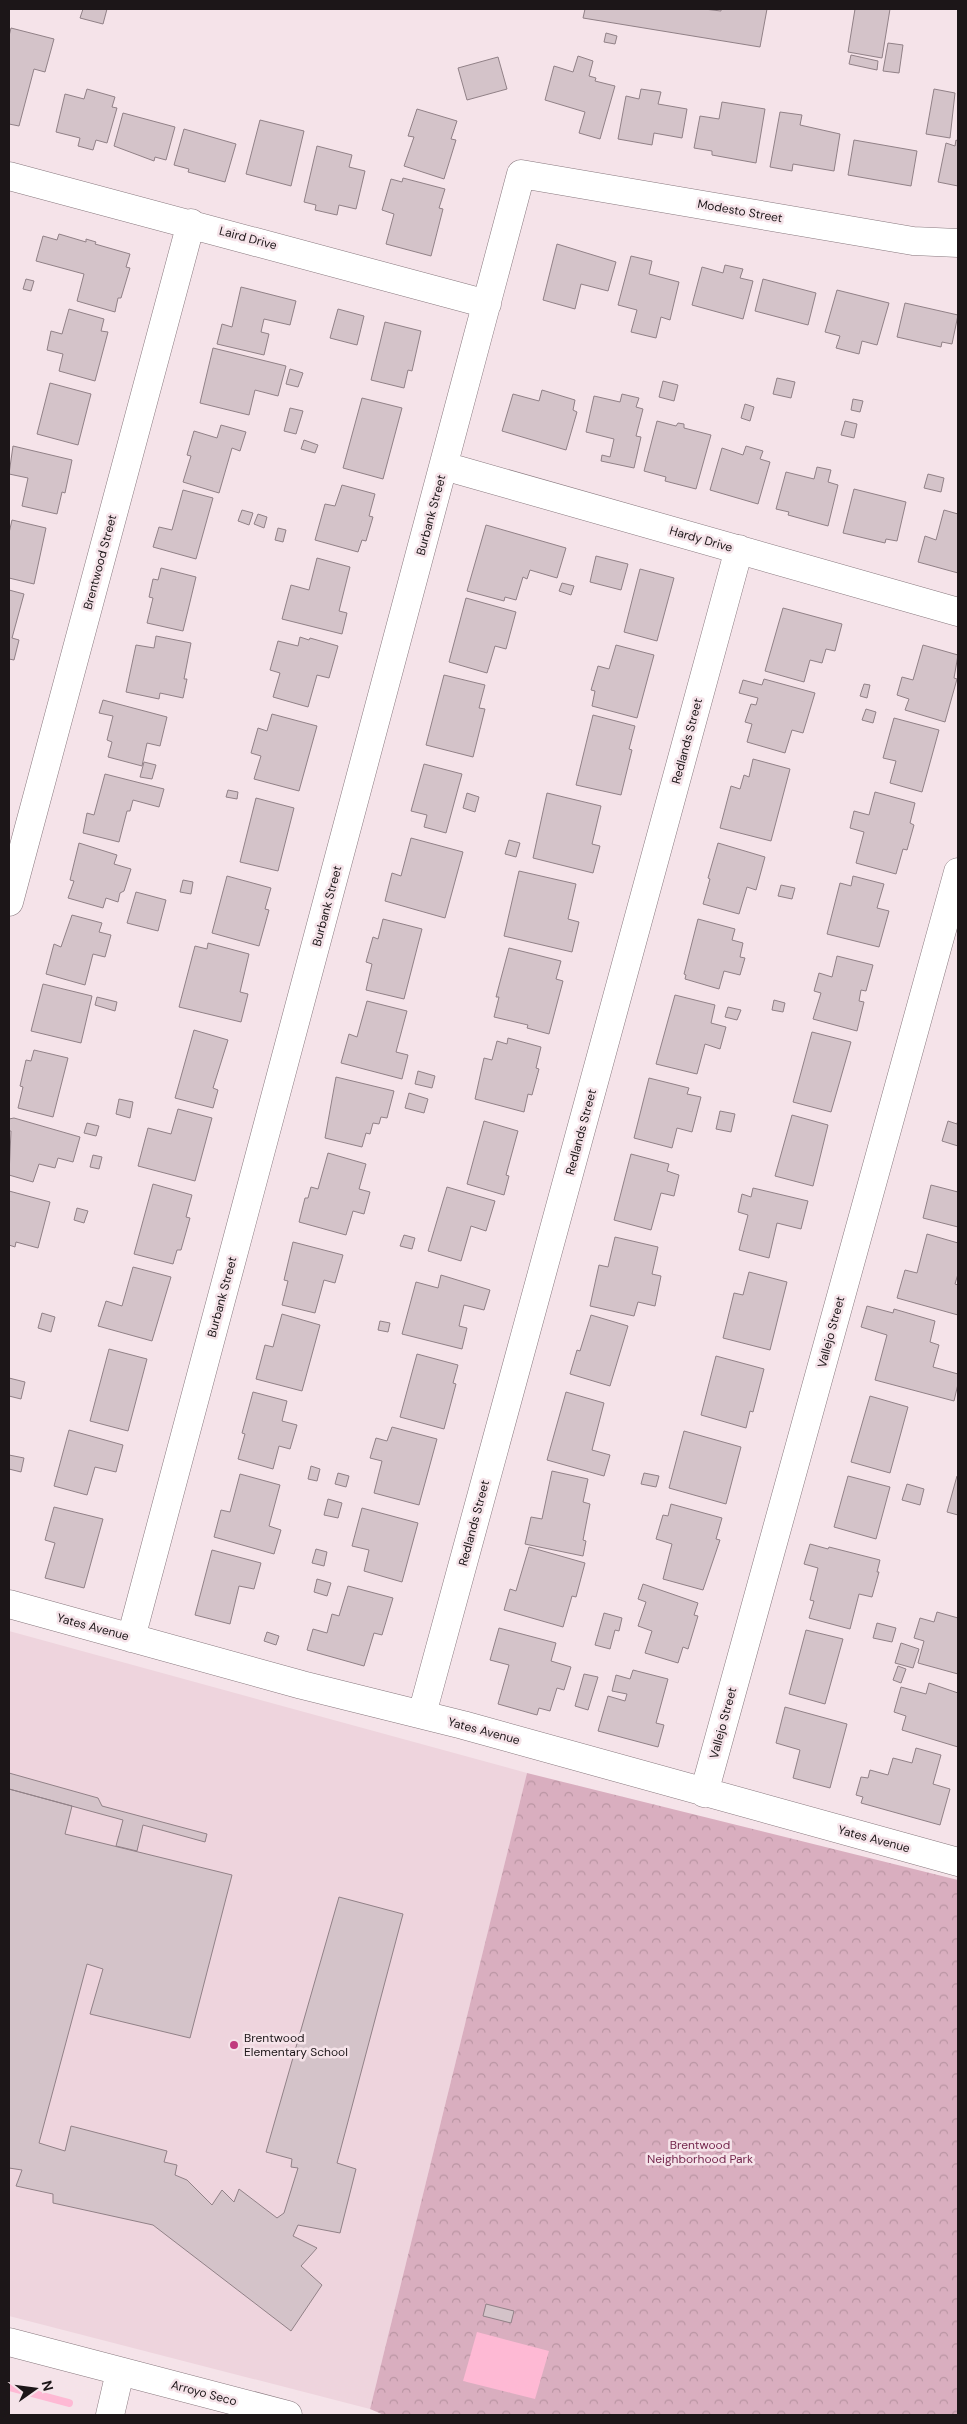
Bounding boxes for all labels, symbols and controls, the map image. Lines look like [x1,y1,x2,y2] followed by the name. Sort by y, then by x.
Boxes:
[696,196,784,226] street label: Modesto Street
[217,223,279,253] street label: Laird Drive
[413,473,450,557] street label: Burbank Street
[80,512,120,611] street label: Brentwood Street
[668,522,734,556] street label: Hardy Drive
[668,696,706,786] street label: Redlands Street
[309,864,346,948] street label: Burbank Street
[562,1087,600,1177] street label: Redlands Street
[204,1255,241,1339] street label: Burbank Street
[814,1294,848,1369] street label: Vallejo Street
[455,1478,493,1568] street label: Redlands Street
[55,1610,131,1644] street label: Yates Avenue
[706,1685,740,1760] street label: Vallejo Street
[446,1714,522,1748] street label: Yates Avenue
[836,1822,912,1856] street label: Yates Avenue
[244,2030,348,2060] place label: Brentwood Elementary School
[228,2039,240,2051] marker: Brentwood Elementary School
[647,2137,753,2167] park label: Brentwood Neighborhood Park
[10,2364,60,2414] north arrow
[169,2377,239,2409] street label: Arroyo Seco
[38,2379,58,2393] text: N

